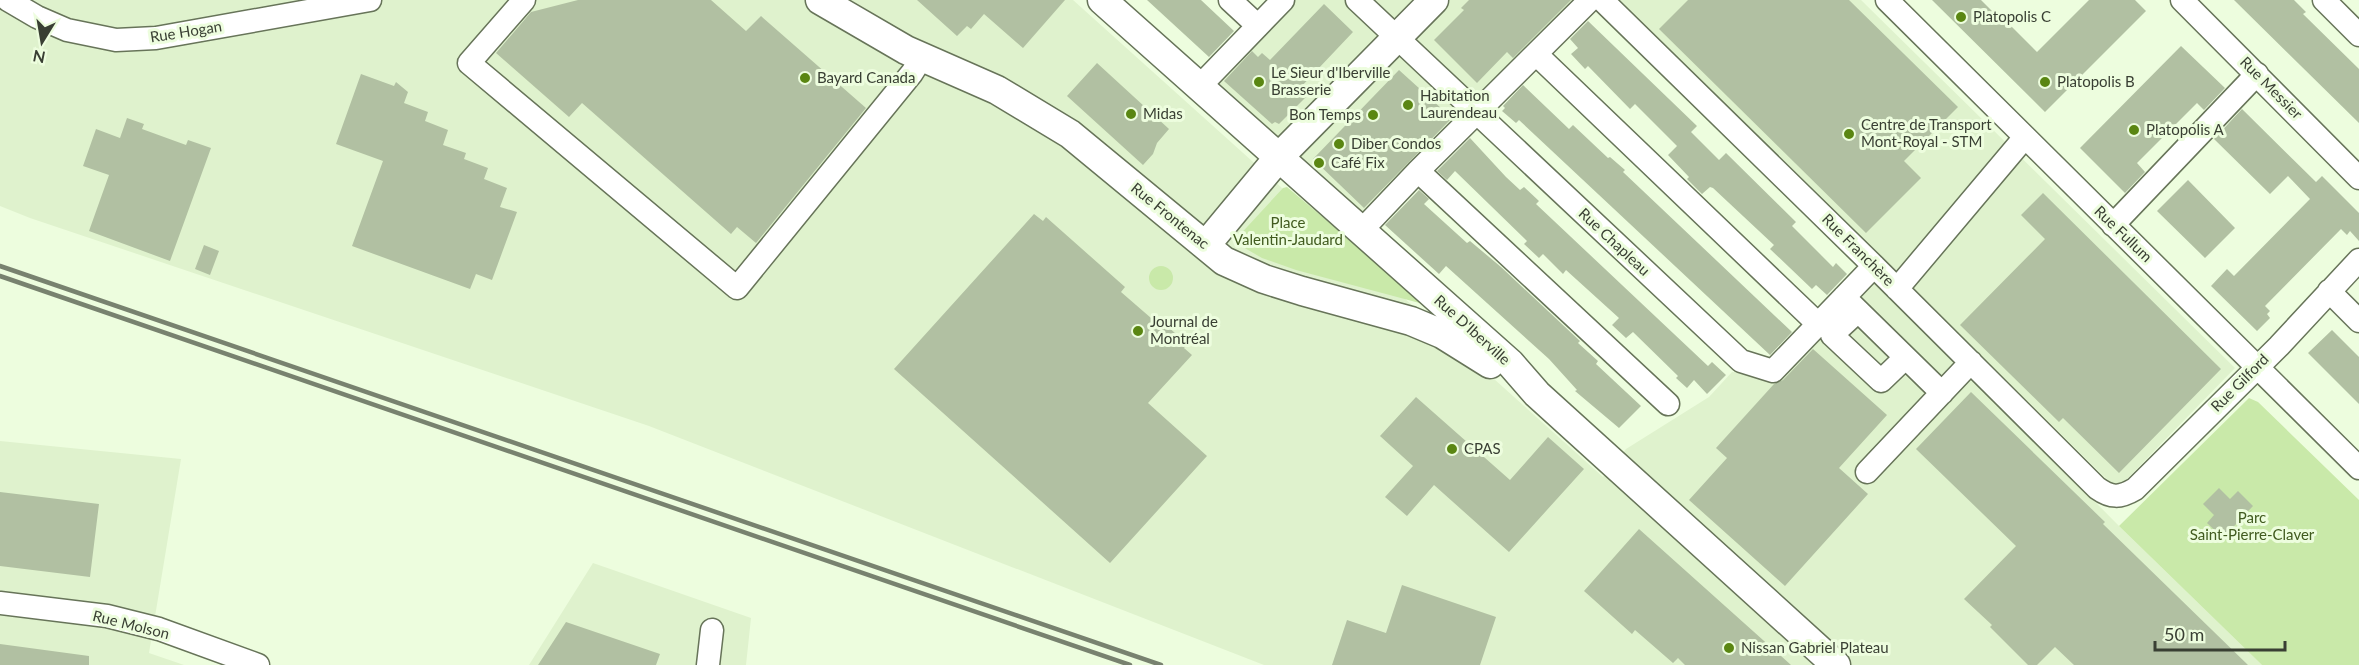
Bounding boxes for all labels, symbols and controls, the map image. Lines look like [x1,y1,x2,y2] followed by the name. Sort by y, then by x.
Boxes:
[1973,7,2051,25] place label: Platopolis C
[1954,10,1968,24] marker: Platopolis C
[12,12,72,72] north arrow
[149,16,223,46] street label: Rue Hogan
[31,47,47,68] text: N
[2237,52,2307,123] street label: Rue Messier
[1271,63,1391,98] place label: Le Sieur d'Iberville Brasserie
[817,68,915,86] place label: Bayard Canada
[798,71,812,85] marker: Bayard Canada
[2057,72,2135,90] place label: Platopolis B
[1252,75,1266,89] marker: Le Sieur d'Iberville Brasserie
[2038,75,2052,89] marker: Platopolis B
[1420,86,1497,121] place label: Habitation Laurendeau
[1401,98,1415,112] marker: Habitation Laurendeau
[1143,104,1183,122] place label: Midas
[1289,105,1361,123] place label: Bon Temps
[1124,107,1138,121] marker: Midas
[1366,108,1380,122] marker: Bon Temps
[1861,115,1992,150] place label: Centre de Transport Mont-Royal - STM
[2146,120,2225,138] place label: Platopolis A
[2127,123,2141,137] marker: Platopolis A
[1842,127,1856,141] marker: Centre de Transport Mont-Royal - STM
[1351,134,1441,152] place label: Diber Condos
[1332,137,1346,151] marker: Diber Condos
[1331,153,1385,171] place label: Café Fix
[1312,156,1326,170] marker: Café Fix
[1128,178,1213,252] street label: Rue Frontenac
[2091,201,2156,265] street label: Rue Fullum
[1575,204,1654,279] street label: Rue Chapleau
[1819,209,1899,289] street label: Rue Franchère
[1233,213,1343,248] park label: Place Valentin-Jaudard
[1431,290,1514,368] street label: Rue D'Iberville
[1150,312,1218,347] place label: Journal de Montréal
[1131,324,1145,338] marker: Journal de Montréal
[2207,350,2272,415] street label: Rue Gilford
[1464,439,1501,457] place label: CPAS
[1445,442,1459,456] marker: CPAS
[2190,508,2315,543] park label: Parc Saint-Pierre-Claver
[91,606,171,642] street label: Rue Molson
[2155,614,2286,652] scale bar
[2164,623,2204,645] text: 50 m
[1741,638,1889,656] place label: Nissan Gabriel Plateau
[1722,641,1736,655] marker: Nissan Gabriel Plateau

